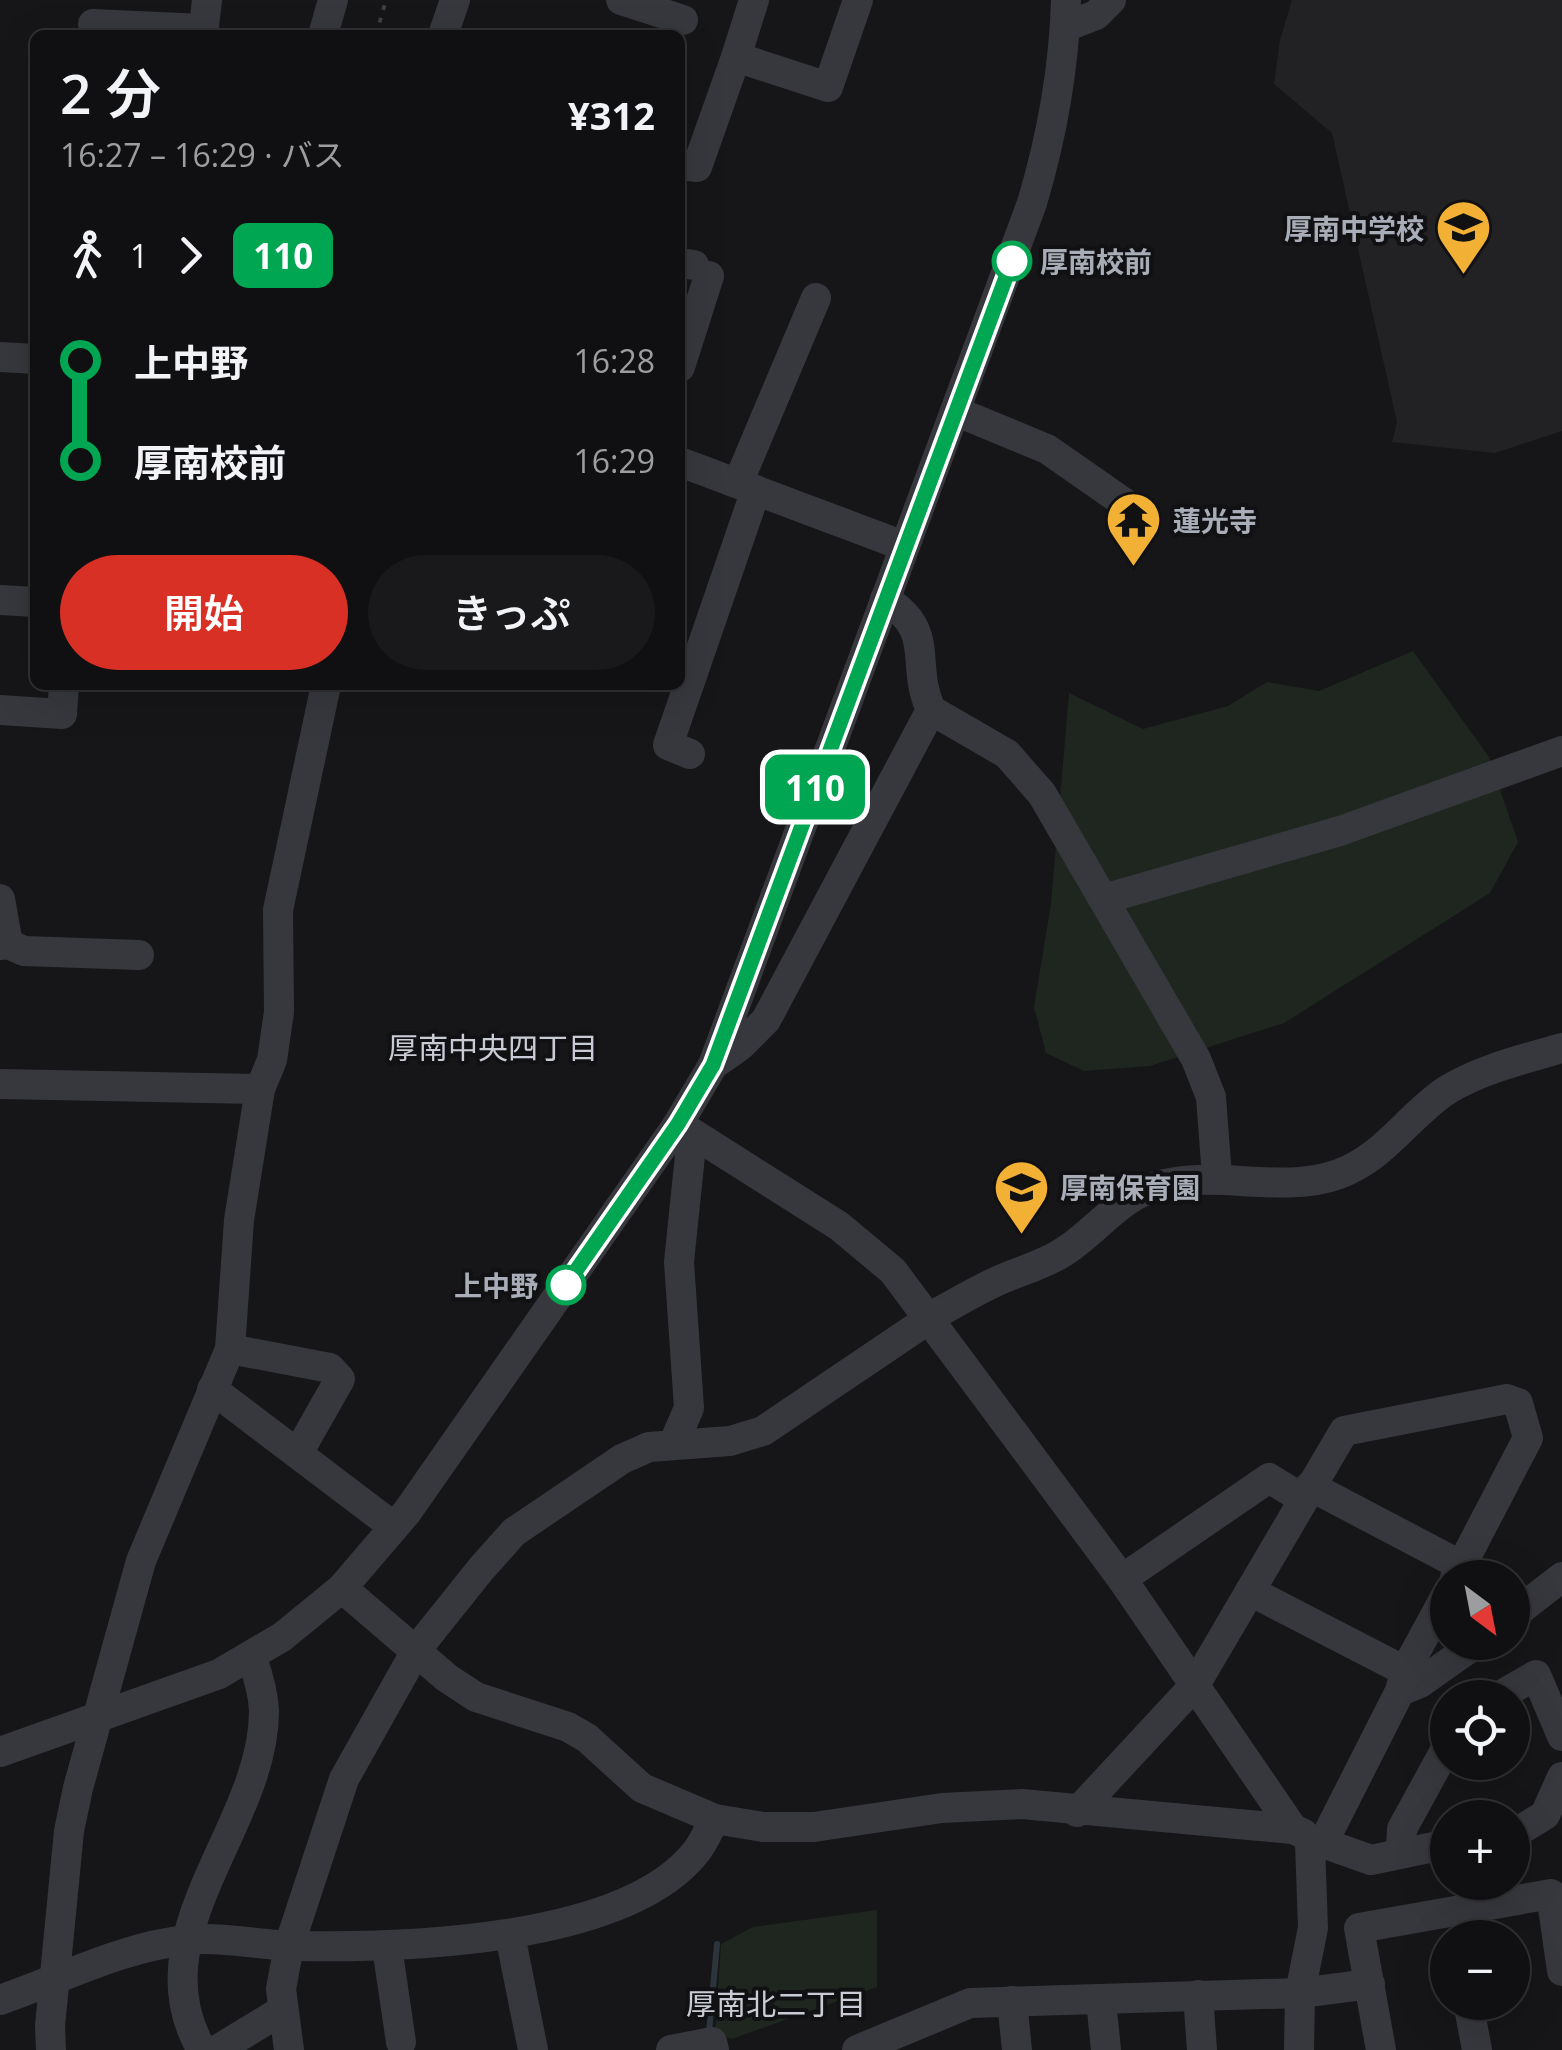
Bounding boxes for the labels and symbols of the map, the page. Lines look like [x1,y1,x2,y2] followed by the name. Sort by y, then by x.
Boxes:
[1433,198,1493,277] school or university icon: 厚南中学校
[1284,209,1424,247] place label: 厚南中学校
[993,242,1031,280] marker: 厚南校前
[1040,242,1152,280] place label: 厚南校前
[1104,490,1164,569] temple icon: 蓮光寺
[1173,501,1257,539] place label: 蓮光寺
[758,754,872,820] line badge: 110
[388,1027,598,1068] district label: 厚南中央四丁目
[991,1157,1051,1236] school or university icon: 厚南保育園
[1060,1168,1200,1206] place label: 厚南保育園
[454,1266,538,1304] place label: 上中野
[547,1266,585,1304] marker: 上中野
[1430,1560,1530,1660] north arrow
[686,1983,866,2024] district label: 厚南北二丁目

